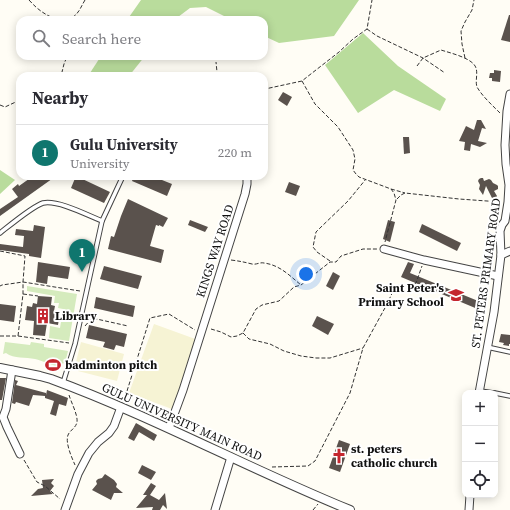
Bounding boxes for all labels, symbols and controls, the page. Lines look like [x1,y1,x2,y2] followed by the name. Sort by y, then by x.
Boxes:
[16,16,268,60] search box
[30,27,52,49] icon: search
[62,28,141,49] text: Search here
[32,86,88,110] text: Nearby
[70,134,178,155] text: Gulu University
[41,144,49,161] text: 1
[218,144,252,161] text: 220 m
[70,155,129,172] text: University
[468,197,504,349] street label: ST. PETERS PRIMARY ROAD
[192,202,238,300] street label: KINGS WAY ROAD
[69,239,95,272] pin: 1
[296,264,316,284] your location
[358,280,445,310] place label: Saint Peter's Primary School
[447,286,465,304] school or university icon: Saint Peter's Primary School
[34,307,52,325] building icon: Library
[55,308,97,324] place label: Library
[44,356,62,374] sports icon: badminton pitch
[65,357,158,373] place label: badminton pitch
[99,379,265,465] street label: GULU UNIVERSITY MAIN ROAD
[462,390,498,498] map controls
[462,390,498,426] button: +
[462,426,498,462] button: −
[351,441,438,471] place label: st. peters catholic church
[330,447,348,465] church icon: st. peters catholic church
[462,462,498,498] button: locate

